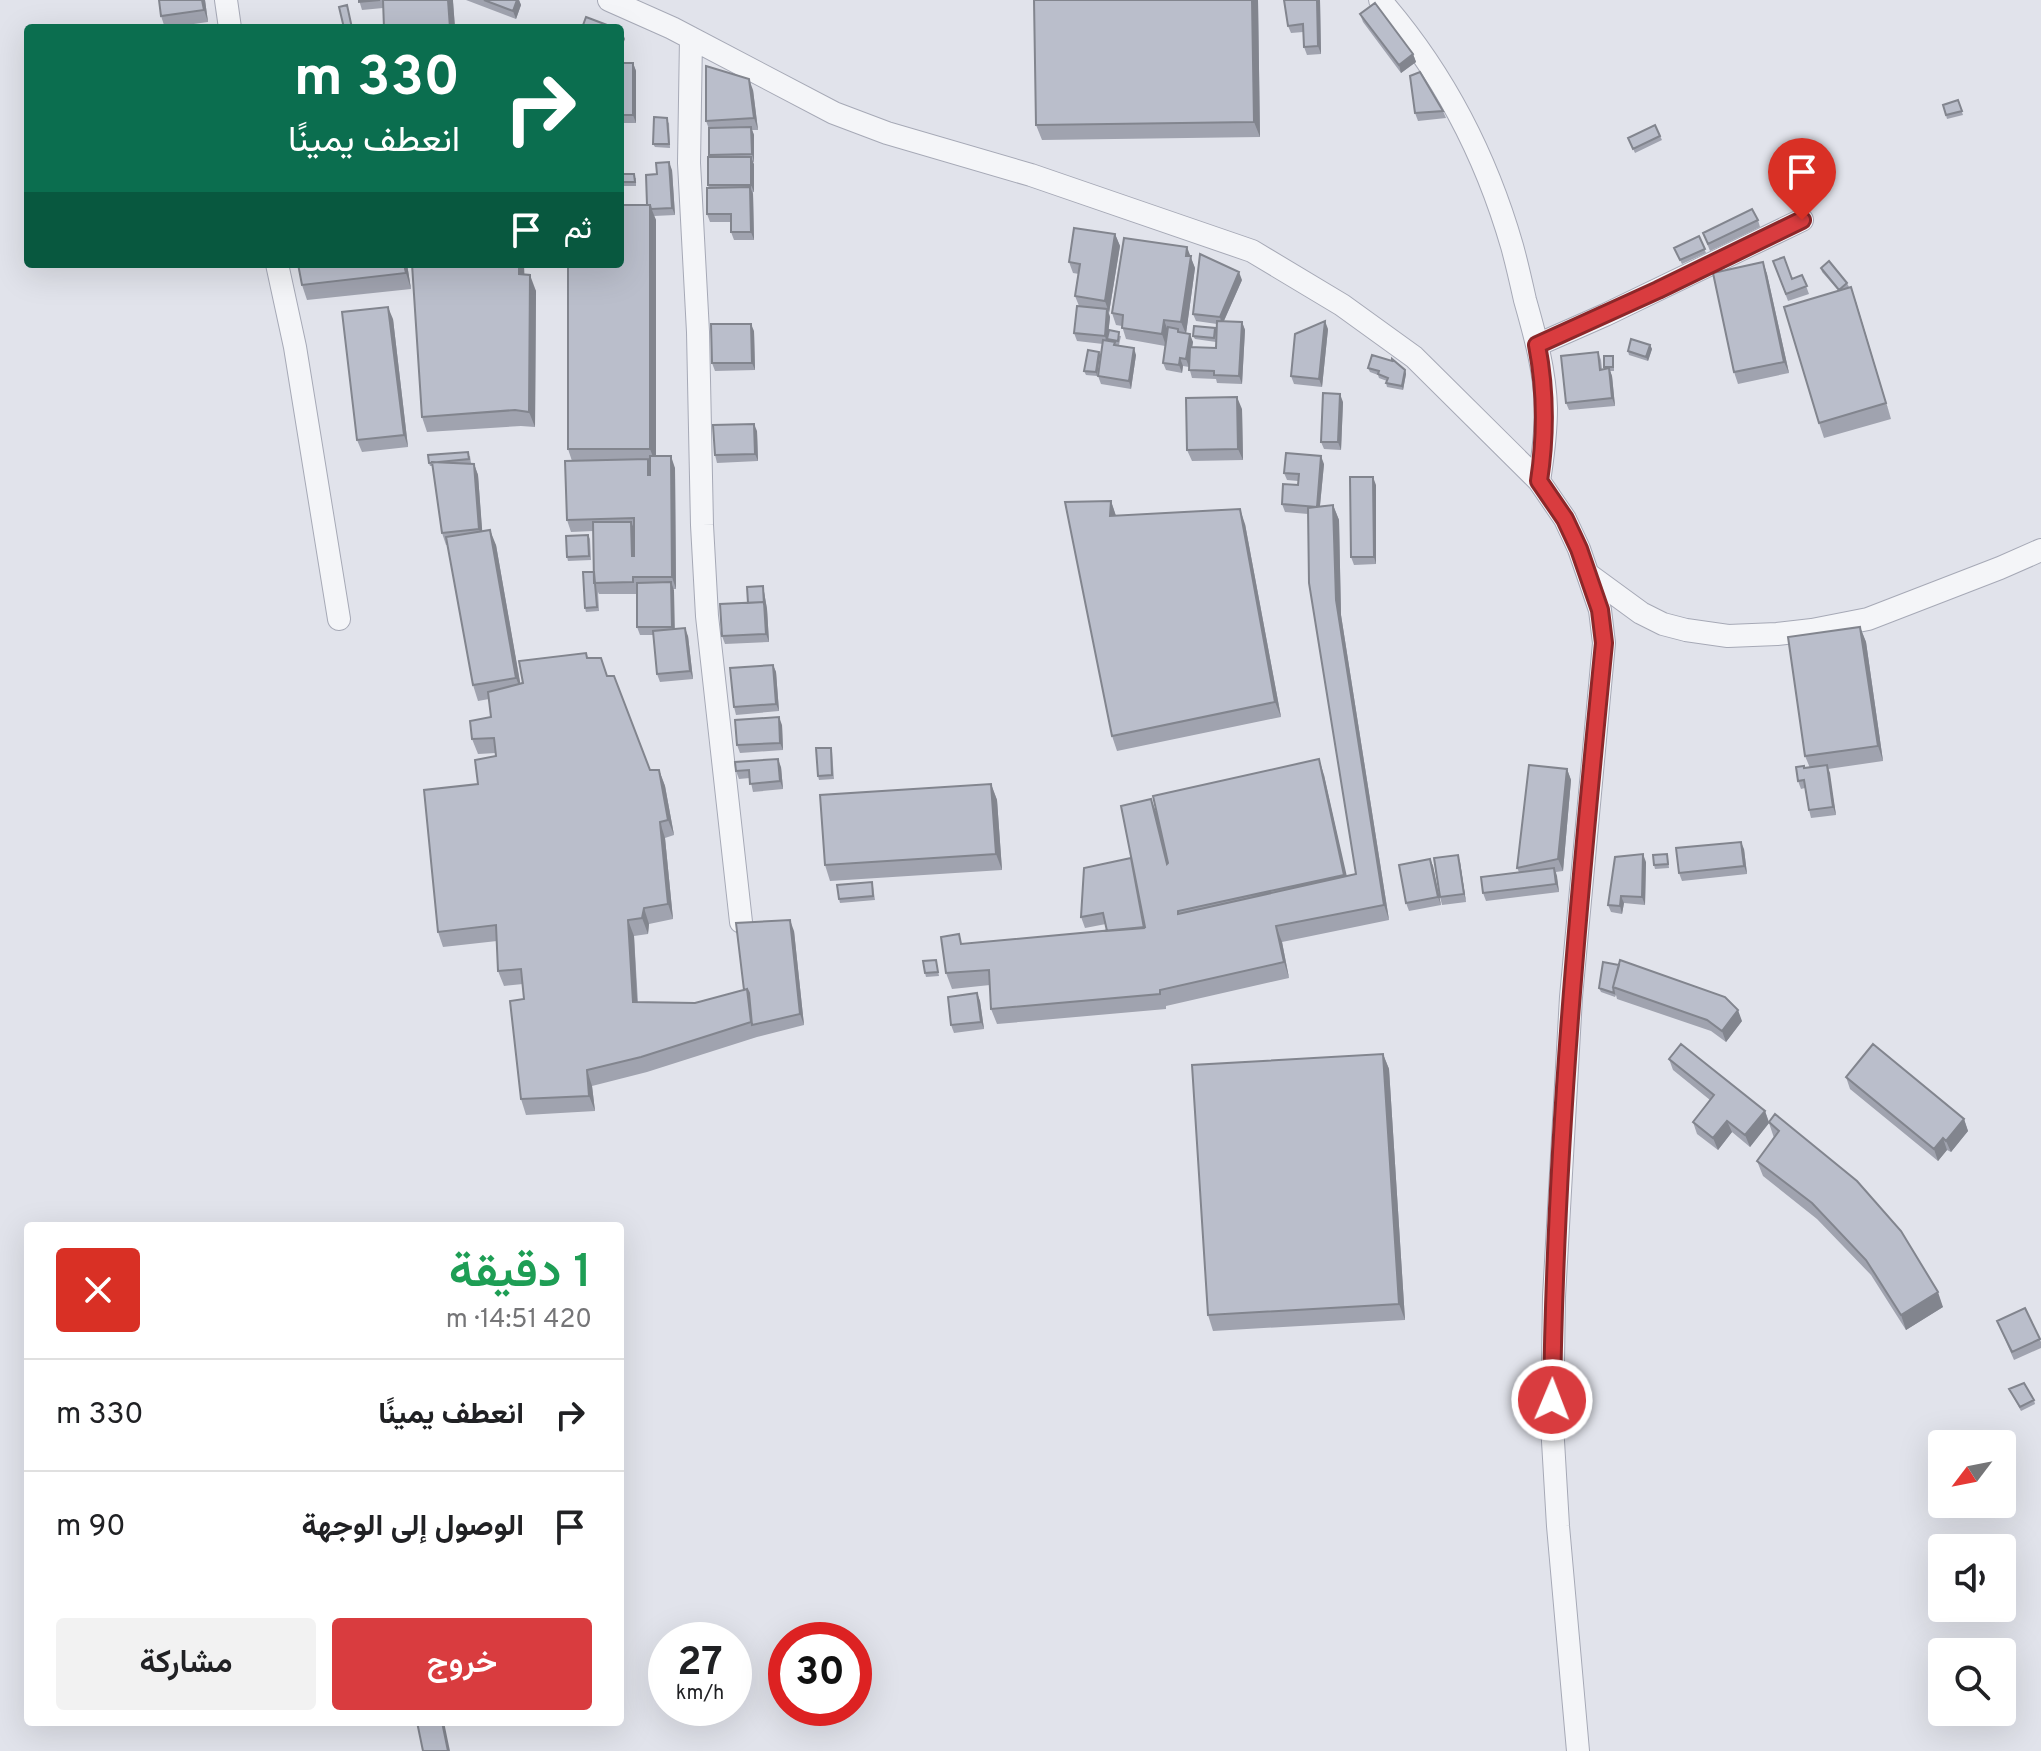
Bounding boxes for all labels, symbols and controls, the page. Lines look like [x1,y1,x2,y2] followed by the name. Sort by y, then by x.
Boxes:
[294,45,460,115] text: 330 m
[488,56,592,160] icon: right
[288,119,460,165] text: انعطف يمينًا
[1768,138,1836,220] pin
[1780,150,1824,194] icon: arrive
[504,208,548,252] icon: arrive
[564,212,592,249] text: ثم
[449,1244,592,1304] text: 1 دقيقة
[56,1248,140,1332] button: close
[446,1304,592,1337] text: 420 m · 14:51
[1510,1358,1594,1442] position arrow
[548,1393,592,1437] icon: right
[56,1397,144,1434] text: 330 m
[378,1397,524,1434] text: انعطف يمينًا
[1928,1430,2016,1518] north arrow
[1928,1430,2016,1726] map controls
[548,1505,592,1549] icon: arrive
[56,1509,125,1546] text: 90 m
[302,1509,524,1546] text: الوصول إلى الوجهة
[1928,1534,2016,1622] button: sound
[56,1618,316,1710] button: مشاركة
[332,1618,592,1710] button: خروج
[768,1622,872,1726] speed limit sign: 30
[1928,1638,2016,1726] button: search
[677,1639,723,1689] text: 27
[676,1681,724,1707] text: km/h

